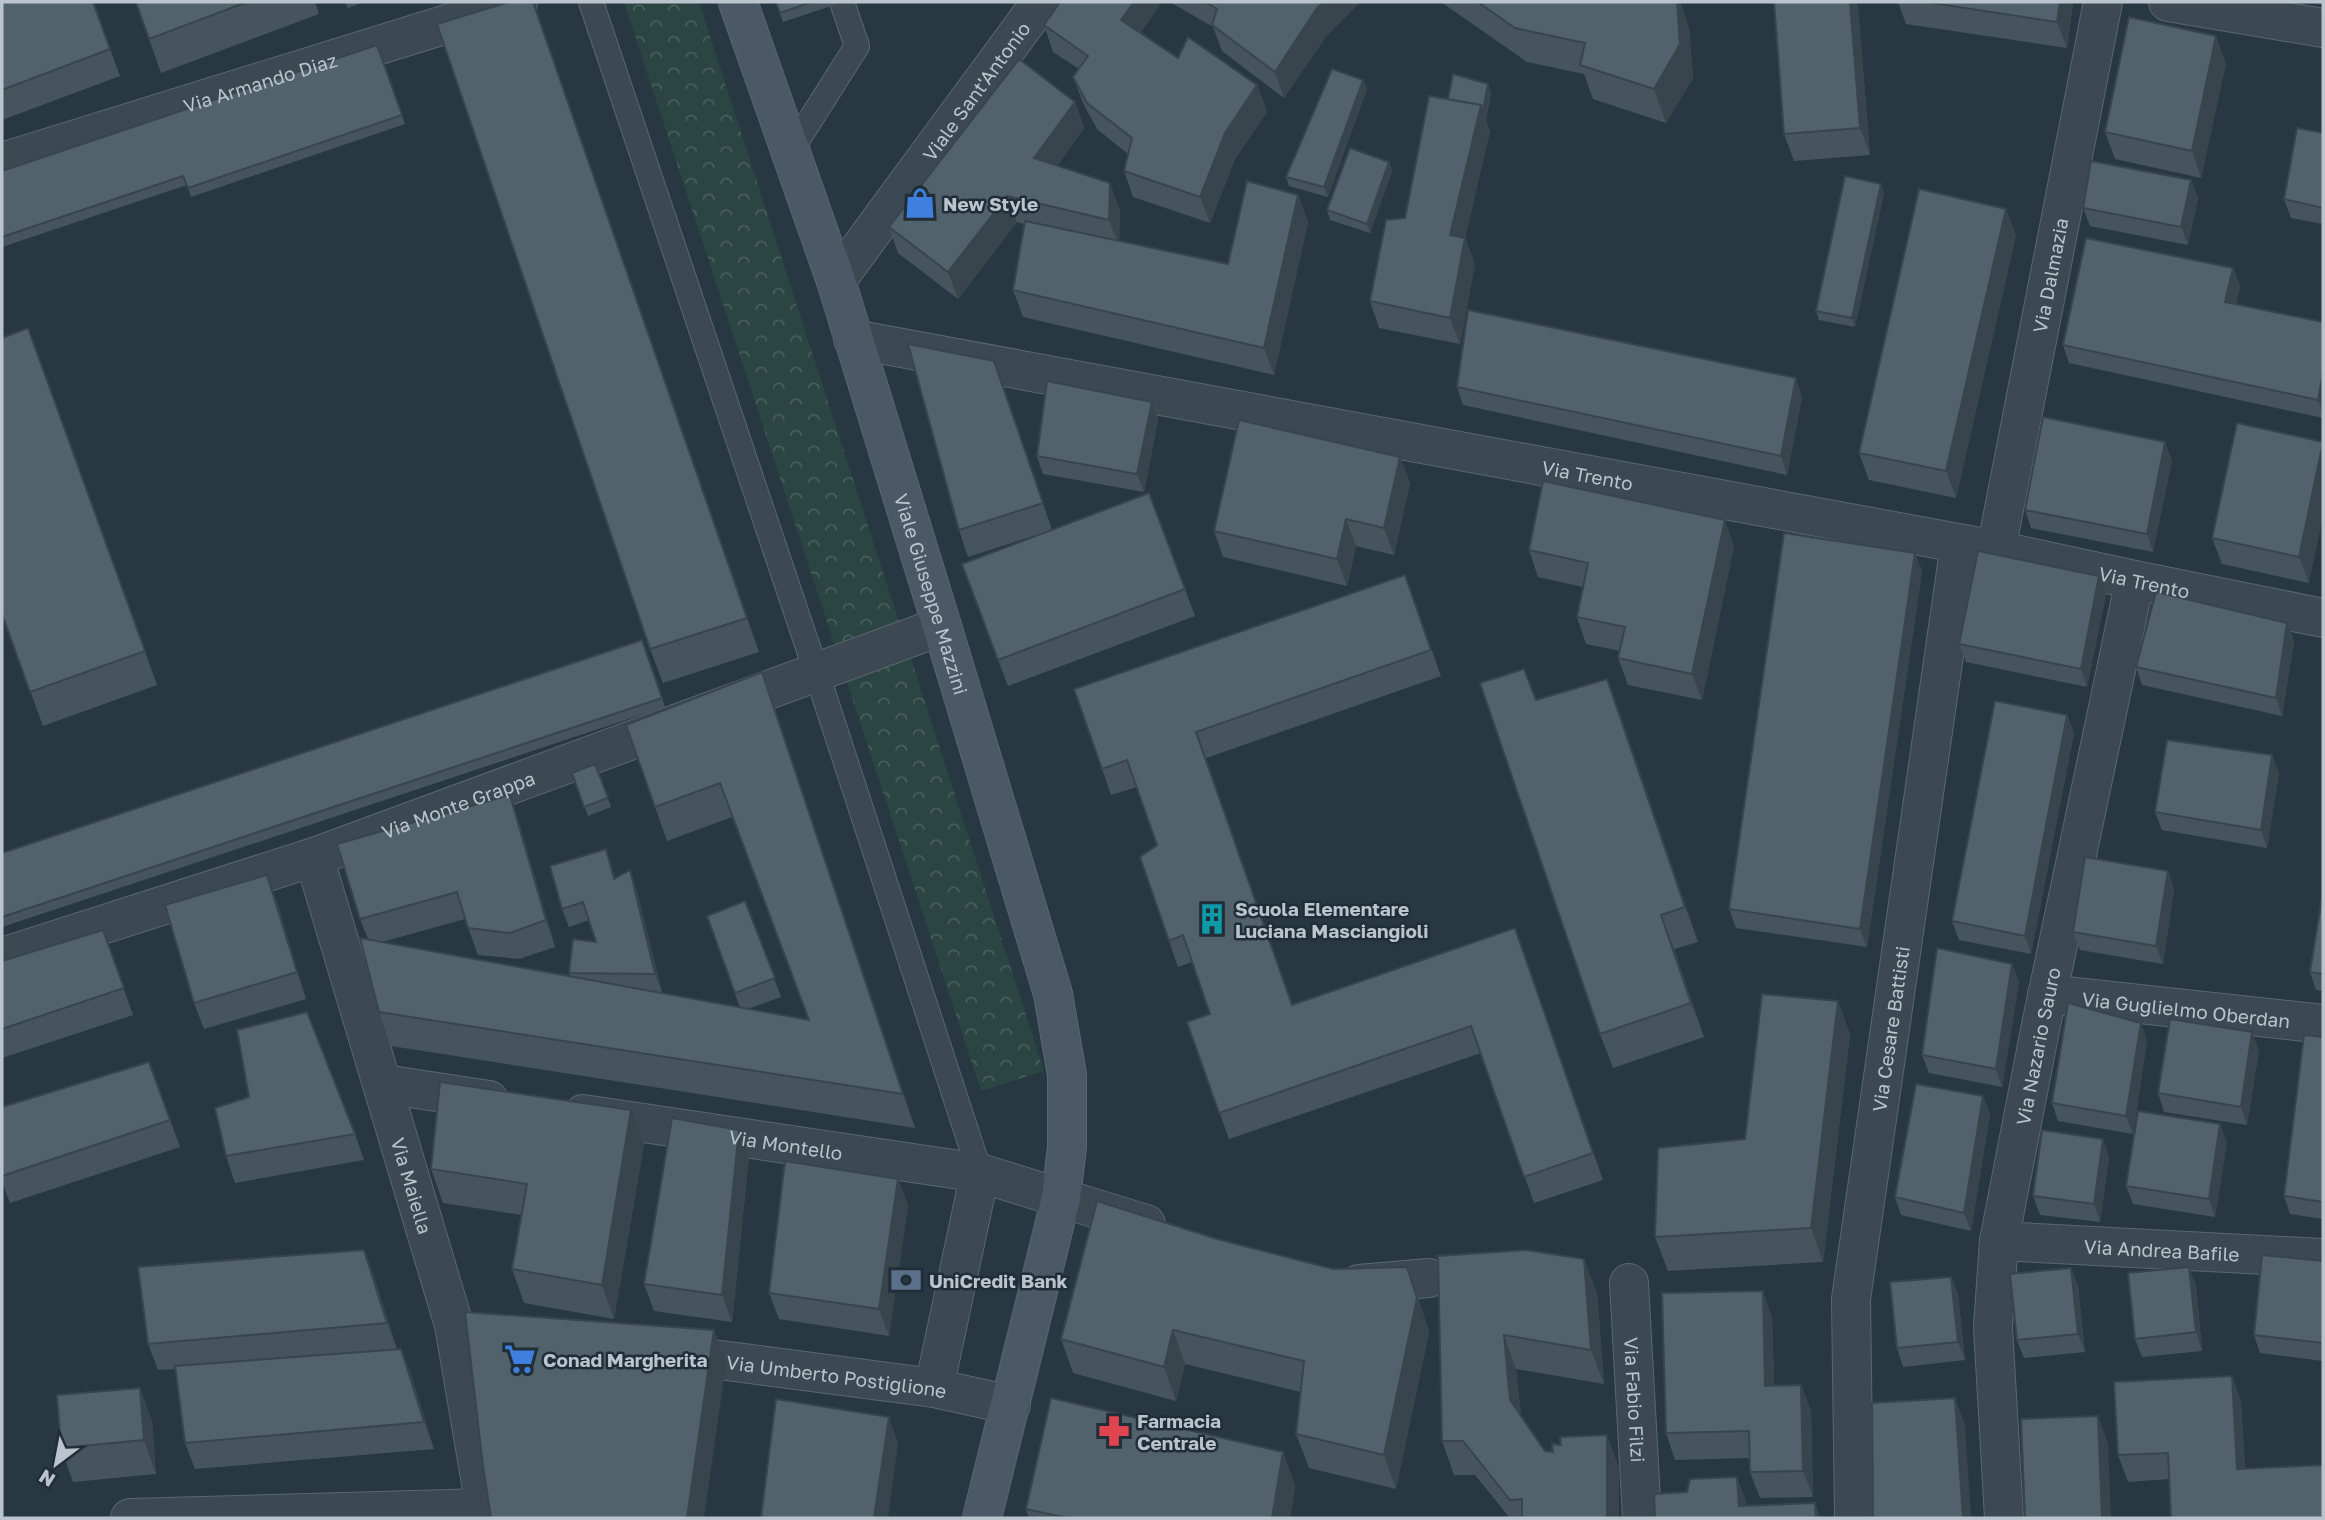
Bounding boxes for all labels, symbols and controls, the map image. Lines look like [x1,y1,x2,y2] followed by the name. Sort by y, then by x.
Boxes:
[917,17,1034,165] street label: Viale Sant'Antonio
[180,47,339,117] street label: Via Armando Diaz
[903,186,937,220] shop icon: New Style
[943,192,1038,215] place label: New Style
[2027,216,2072,335] street label: Via Dalmazia
[1540,455,1635,494] street label: Via Trento
[890,491,973,697] street label: Viale Giuseppe Mazzini
[2097,561,2192,602] street label: Via Trento
[378,765,538,843] street label: Via Monte Grappa
[1235,897,1428,942] place label: Scuola Elementare Luciana Masciangioli
[1195,902,1229,936] building icon: Scuola Elementare Luciana Masciangioli
[1867,944,1913,1113] street label: Via Cesare Battisti
[2010,965,2064,1127] street label: Via Nazario Sauro
[2081,986,2292,1032] street label: Via Guglielmo Oberdan
[727,1124,844,1164] street label: Via Montello
[387,1135,438,1237] street label: Via Maiella
[2083,1234,2240,1265] street label: Via Andrea Bafile
[889,1263,923,1297] bank icon: UniCredit Bank
[929,1269,1068,1292] place label: UniCredit Bank
[1621,1337,1650,1463] street label: Via Fabio Filzi
[503,1342,537,1376] supermarket icon: Conad Margherita
[543,1348,708,1371] place label: Conad Margherita
[725,1349,949,1402] street label: Via Umberto Postiglione
[1137,1409,1221,1454] place label: Farmacia Centrale
[1097,1414,1131,1448] pharmacy icon: Farmacia Centrale
[21,1429,91,1499] north arrow
[35,1465,59,1492] text: N

